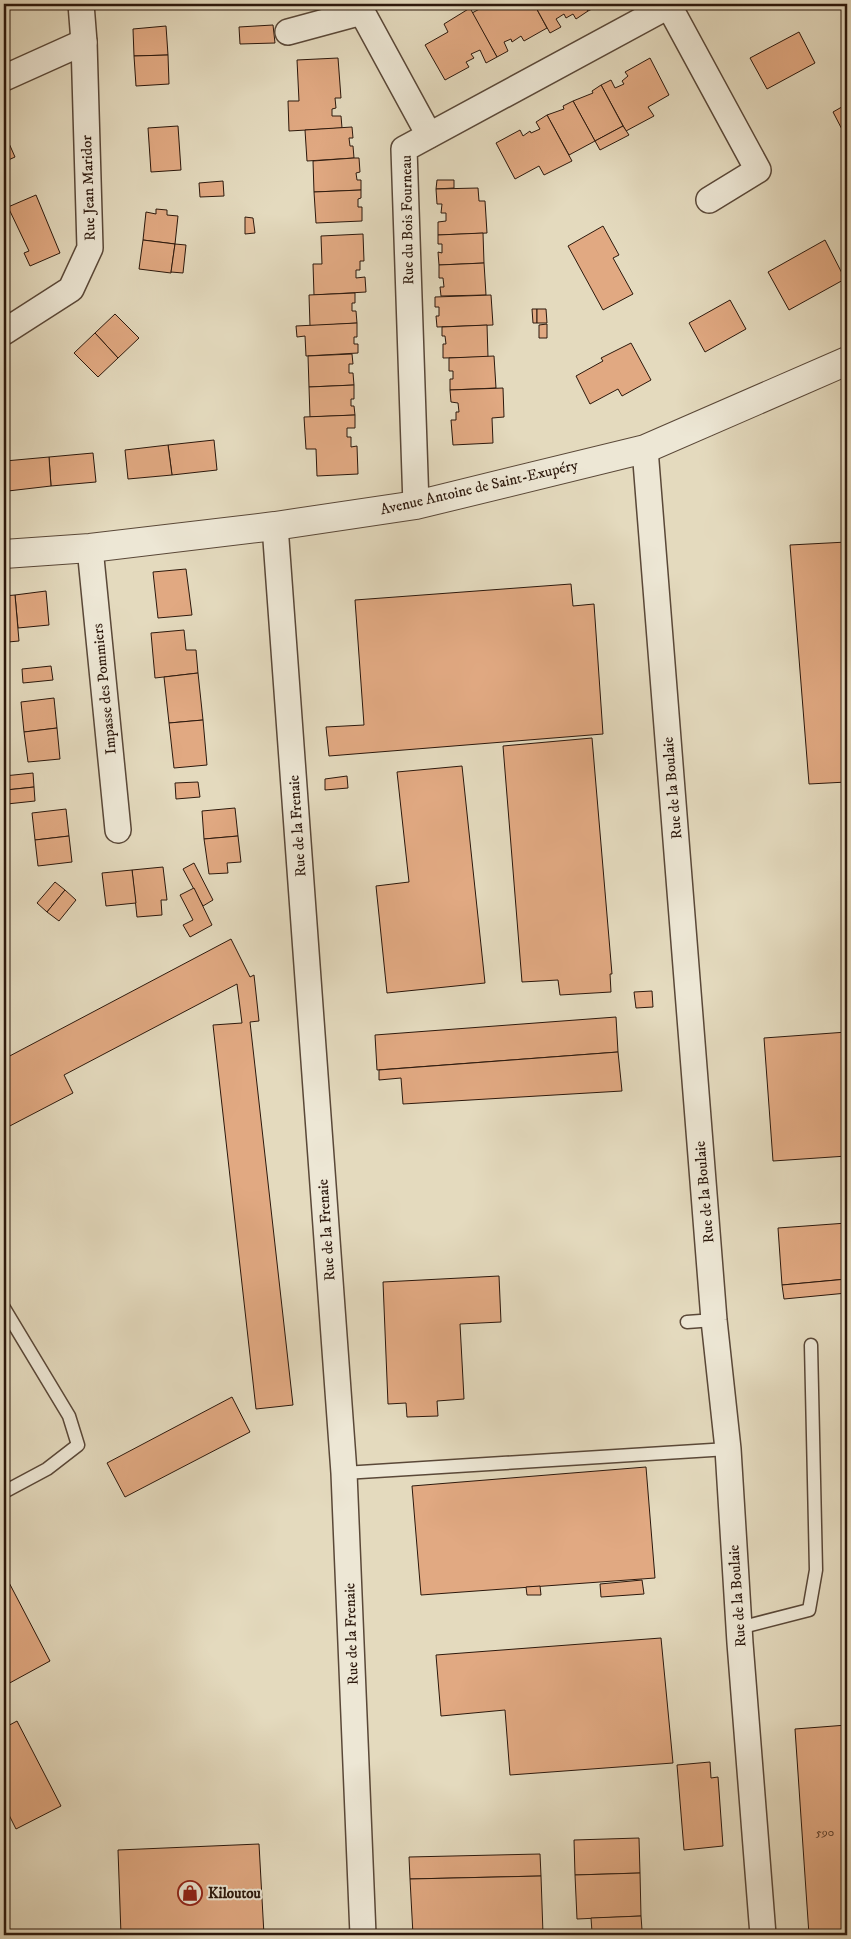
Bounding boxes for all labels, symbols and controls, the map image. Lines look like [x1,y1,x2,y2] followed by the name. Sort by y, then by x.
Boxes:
[77,134,100,241] street label: Rue Jean Maridor
[397,155,418,285] street label: Rue du Bois Fourneau
[378,455,581,519] street label: Avenue Antoine de Saint-Exupéry
[88,622,121,755] street label: Impasse des Pommiers
[659,736,686,840] street label: Rue de la Boulaie
[284,774,311,878] street label: Rue de la Frenaie
[691,1140,718,1244] street label: Rue de la Boulaie
[313,1178,340,1282] street label: Rue de la Frenaie
[724,1544,751,1648] street label: Rue de la Boulaie
[340,1583,363,1685] street label: Rue de la Frenaie
[816,1825,834,1840] house number: 590
[177,1880,203,1906] shop icon: Kiloutou
[208,1884,261,1903] place label: Kiloutou

